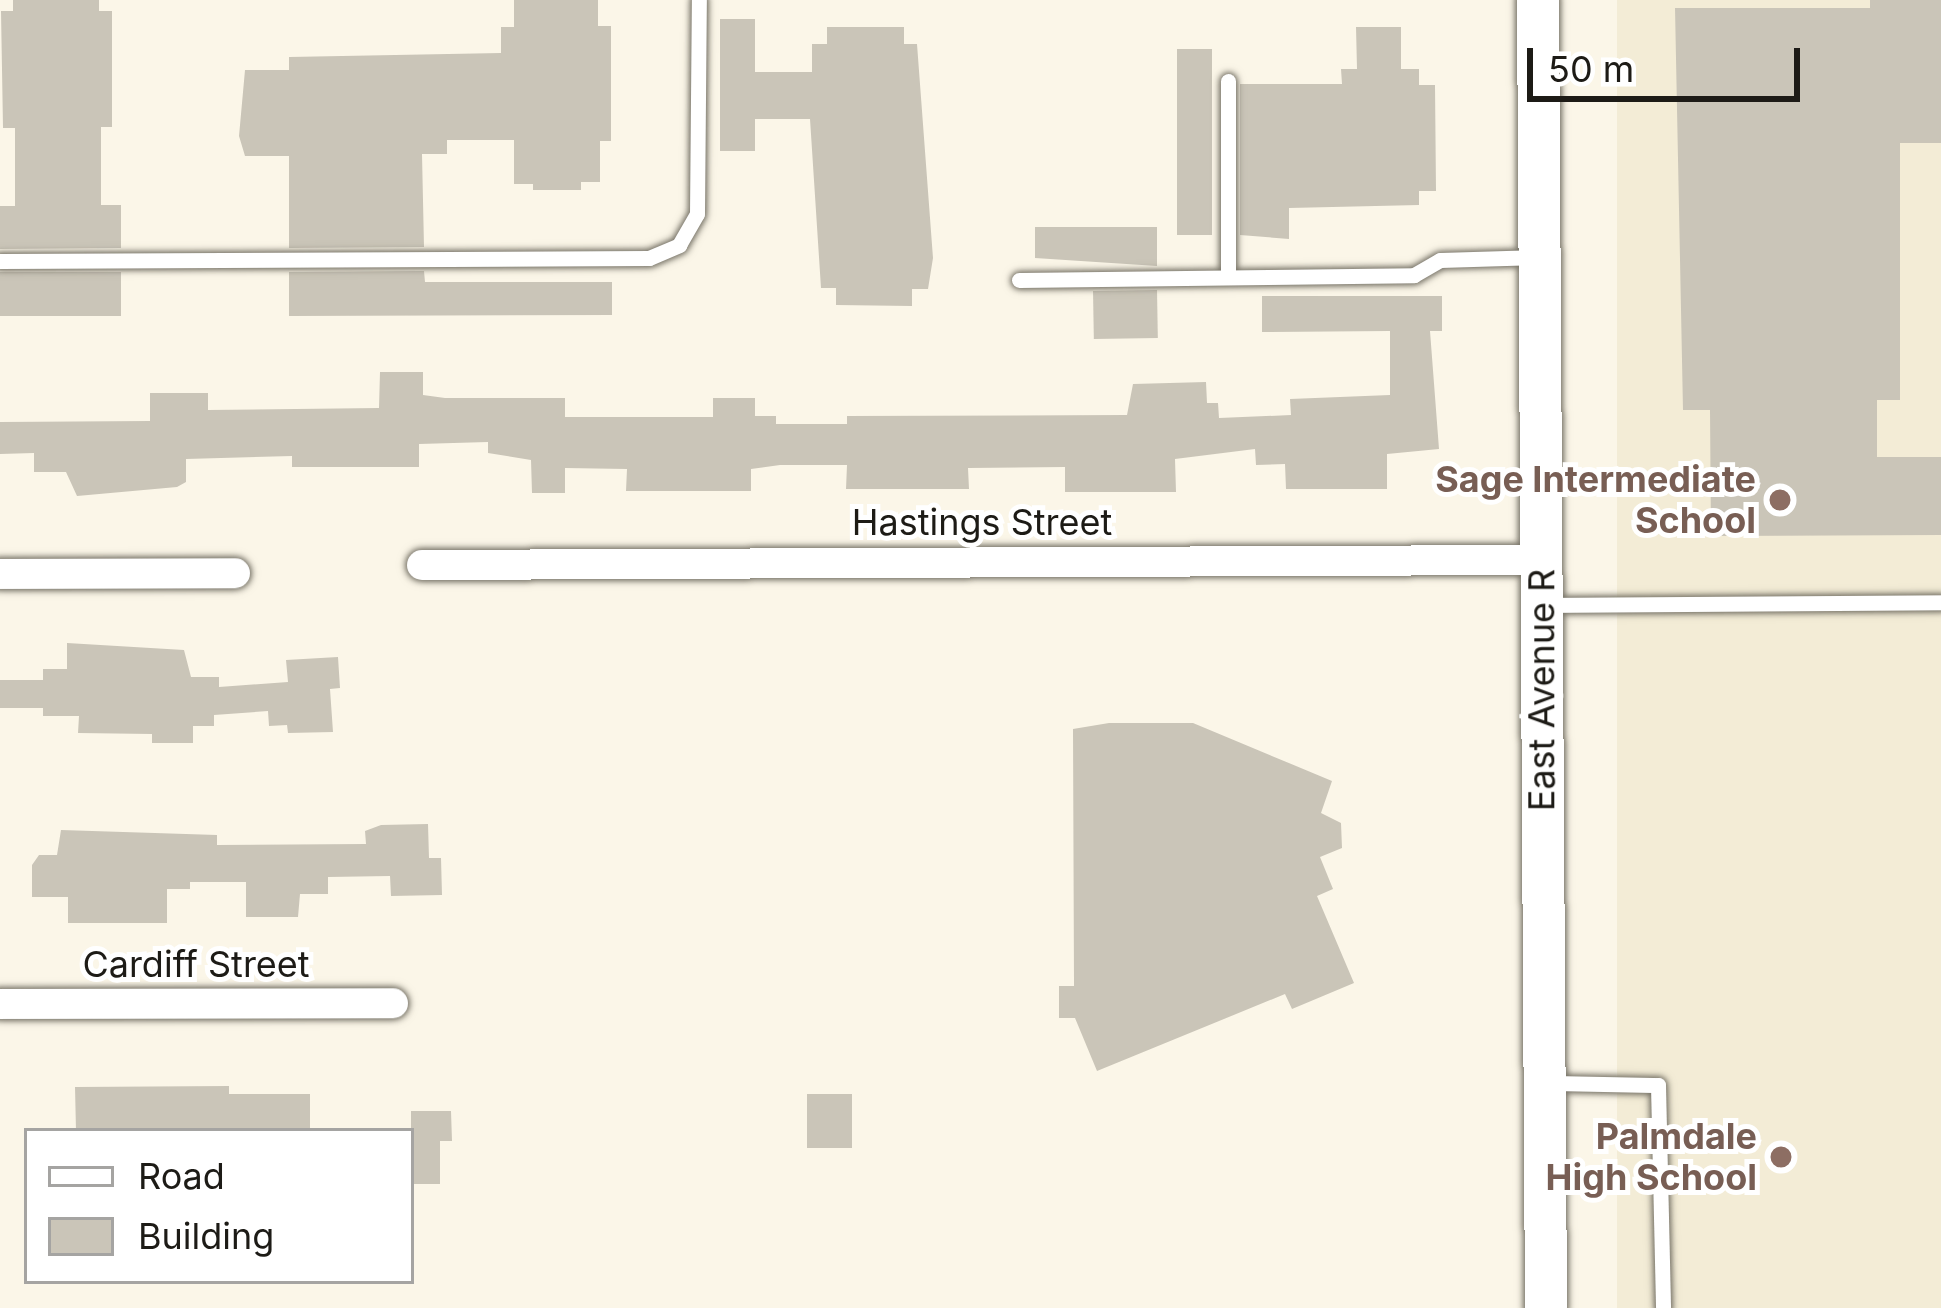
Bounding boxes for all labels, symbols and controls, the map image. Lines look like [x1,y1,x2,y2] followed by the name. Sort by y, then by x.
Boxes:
[1533,24,1806,98] scale bar
[1548,47,1634,91] text: 50 m
[1435,457,1756,542] place label: Sage Intermediate School
[1767,487,1793,513] marker: Sage Intermediate School
[852,501,1112,545] street label: Hastings Street
[1520,569,1564,811] street label: East Avenue R
[82,943,310,987] street label: Cardiff Street
[1546,1114,1757,1199] place label: Palmdale High School
[24,1128,414,1284] legend
[1768,1144,1794,1170] marker: Palmdale High School
[138,1154,225,1198] text: Road
[138,1214,274,1258] text: Building

